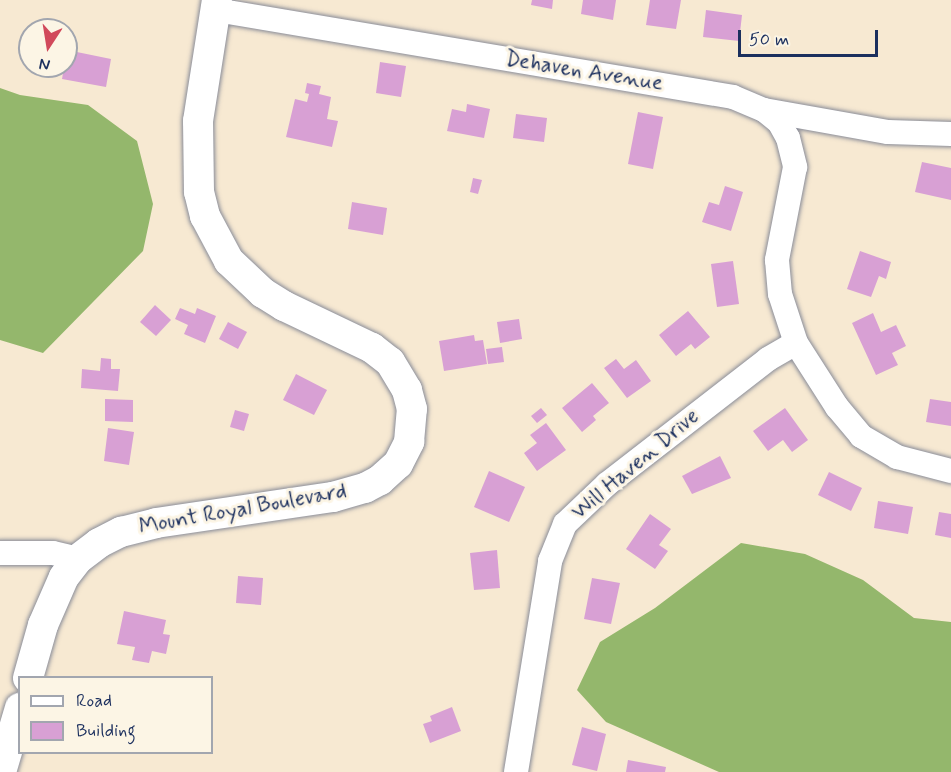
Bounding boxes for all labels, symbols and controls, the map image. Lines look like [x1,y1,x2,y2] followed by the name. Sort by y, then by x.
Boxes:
[18,18,78,78] north arrow
[741,18,880,56] scale bar
[749,28,789,52] text: 50 m
[507,47,661,97] street label: Dehaven Avenue
[37,53,52,76] text: N
[567,404,705,526] street label: Will Haven Drive
[139,479,347,541] street label: Mount Royal Boulevard
[18,676,213,754] legend
[76,689,112,713] text: Road
[76,719,136,743] text: Building

